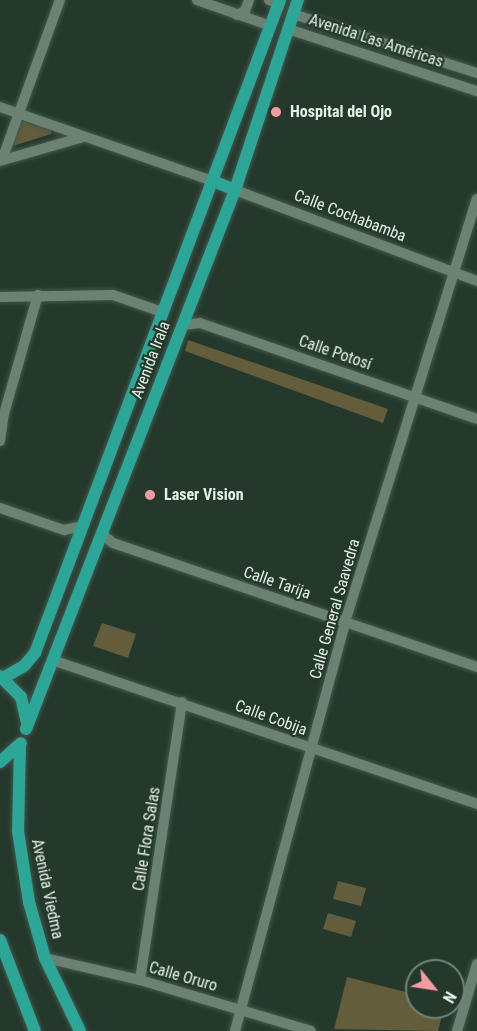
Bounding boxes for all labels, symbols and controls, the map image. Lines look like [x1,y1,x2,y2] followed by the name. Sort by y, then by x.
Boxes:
[307,10,445,72] street label: Avenida Las Américas
[290,102,392,122] place label: Hospital del Ojo
[267,103,285,121] marker: Hospital del Ojo
[291,186,409,246] street label: Calle Cochabamba
[127,319,175,401] street label: Avenida Irala
[296,332,374,374] street label: Calle Potosí
[164,485,244,505] place label: Laser Vision
[141,486,159,504] marker: Laser Vision
[306,537,364,681] street label: Calle General Saavedra
[241,563,313,603] street label: Calle Tarija
[232,696,310,740] street label: Calle Cobija
[129,786,165,892] street label: Calle Flora Salas
[27,837,67,941] street label: Avenida Viedma
[147,958,219,996] street label: Calle Oruro
[405,959,465,1019] north arrow
[439,988,460,1006] text: N

